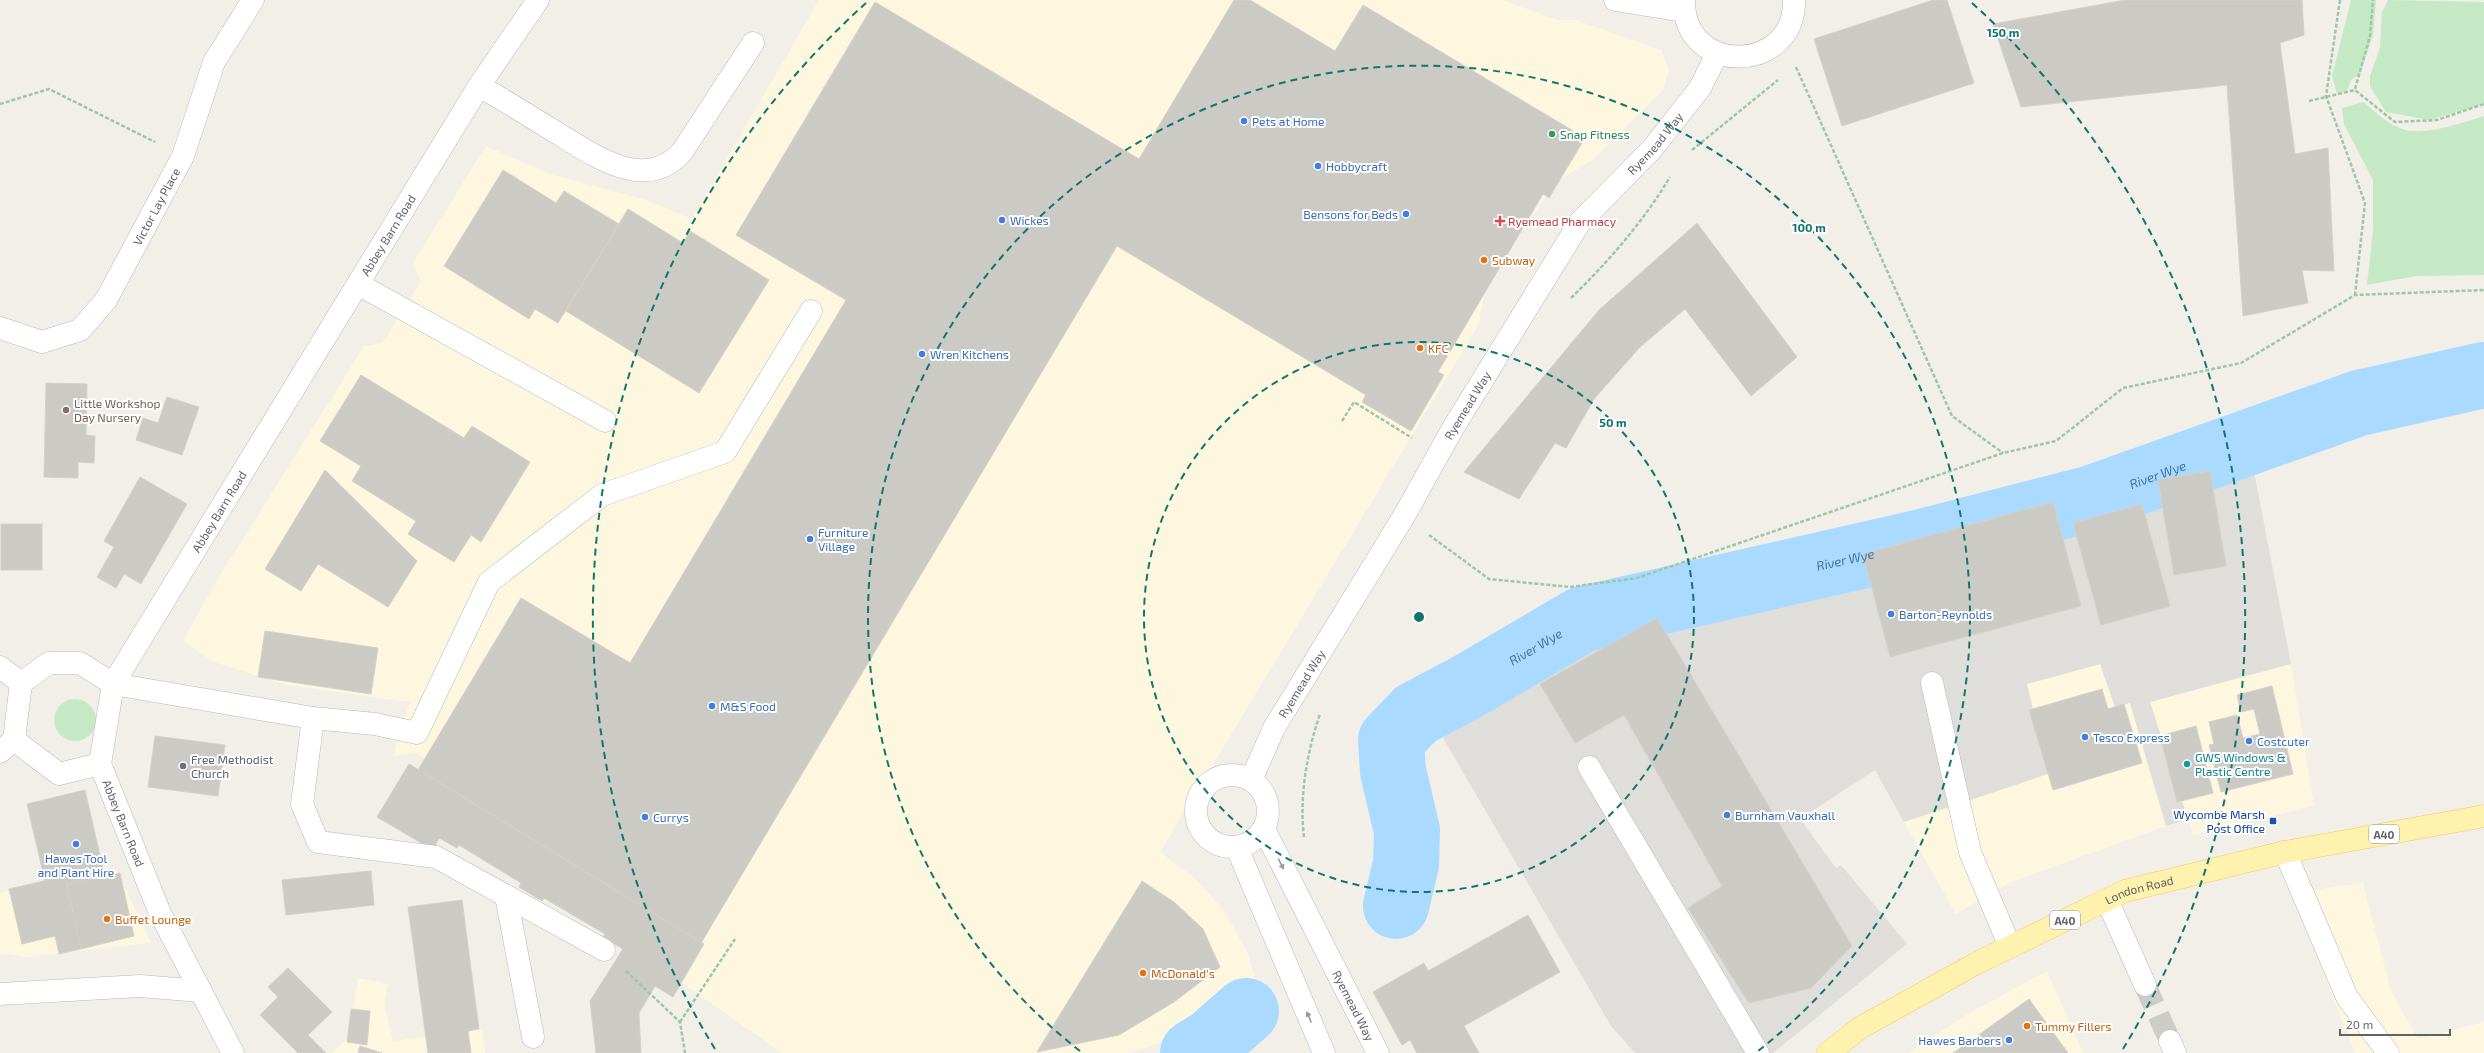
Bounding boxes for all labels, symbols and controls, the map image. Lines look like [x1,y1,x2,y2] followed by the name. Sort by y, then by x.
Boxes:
[1987,25,2019,39] text: 150 m
[1624,109,1686,177] street label: Ryemead Way
[1252,114,1324,128] place label: Pets at Home
[1239,116,1249,126] marker: Pets at Home
[1560,127,1630,141] place label: Snap Fitness
[1547,129,1557,139] marker: Snap Fitness
[1326,159,1388,173] place label: Hobbycraft
[1313,161,1323,171] marker: Hobbycraft
[130,165,182,248] street label: Victor Lay Place
[358,192,418,278] street label: Abbey Barn Road
[1303,207,1398,221] place label: Bensons for Beds
[1401,209,1411,219] marker: Bensons for Beds
[1010,213,1049,227] place label: Wickes
[1508,214,1617,228] place label: Ryemead Pharmacy
[997,215,1007,225] marker: Wickes
[1495,216,1505,226] marker: Ryemead Pharmacy
[1792,220,1826,234] text: 100 m
[1492,253,1536,267] place label: Subway
[1479,255,1489,265] marker: Subway
[1428,341,1448,355] place label: KFC
[1415,343,1425,353] marker: KFC
[930,347,1009,361] place label: Wren Kitchens
[917,349,927,359] marker: Wren Kitchens
[1441,368,1494,442] street label: Ryemead Way
[74,396,161,424] place label: Little Workshop Day Nursery
[61,405,71,415] marker: Little Workshop Day Nursery
[1599,415,1627,429] text: 50 m
[2127,457,2188,492] water label: River Wye
[189,468,249,554] street label: Abbey Barn Road
[818,525,868,553] place label: Furniture Village
[805,534,815,544] marker: Furniture Village
[1815,545,1876,574] water label: River Wye
[1899,607,1992,621] place label: Barton-Reynolds
[1886,609,1896,619] marker: Barton-Reynolds
[1412,610,1426,624] centre of rings
[1506,625,1565,669] water label: River Wye
[1275,646,1328,720] street label: Ryemead Way
[720,699,776,713] place label: M&S Food
[707,701,717,711] marker: M&S Food
[2093,730,2170,744] place label: Tesco Express
[2080,732,2090,742] marker: Tesco Express
[2257,734,2310,748] place label: Costcuter
[2244,736,2254,746] marker: Costcuter
[2195,750,2286,778] place label: GWS Windows & Plastic Centre
[191,752,274,780] place label: Free Methodist Church
[2182,759,2192,769] marker: GWS Windows & Plastic Centre
[178,761,188,771] marker: Free Methodist Church
[100,778,148,868] street label: Abbey Barn Road
[2173,807,2265,835] place label: Wycombe Marsh Post Office
[1735,808,1835,822] place label: Burnham Vauxhall
[653,810,689,824] place label: Currys
[1722,810,1732,820] marker: Burnham Vauxhall
[640,812,650,822] marker: Currys
[2268,816,2278,826] marker: Wycombe Marsh Post Office
[2369,825,2399,843] road number: A40
[71,839,81,849] marker: Hawes Tool and Plant Hire
[38,851,114,879] place label: Hawes Tool and Plant Hire
[1278,858,1285,870] one-way arrow
[2103,872,2175,907] street label: London Road
[2050,911,2080,929] road number: A40
[115,912,191,926] place label: Buffet Lounge
[102,914,112,924] marker: Buffet Lounge
[1151,966,1215,980] place label: McDonald's
[1138,968,1148,978] marker: McDonald's
[1330,968,1378,1044] street label: Ryemead Way
[2340,1011,2450,1037] scale bar
[1306,1012,1312,1023] one-way arrow
[2346,1017,2373,1031] text: 20 m
[2035,1019,2111,1033] place label: Tummy Fillers
[2022,1021,2032,1031] marker: Tummy Fillers
[1918,1033,2001,1047] place label: Hawes Barbers
[2004,1035,2014,1045] marker: Hawes Barbers

